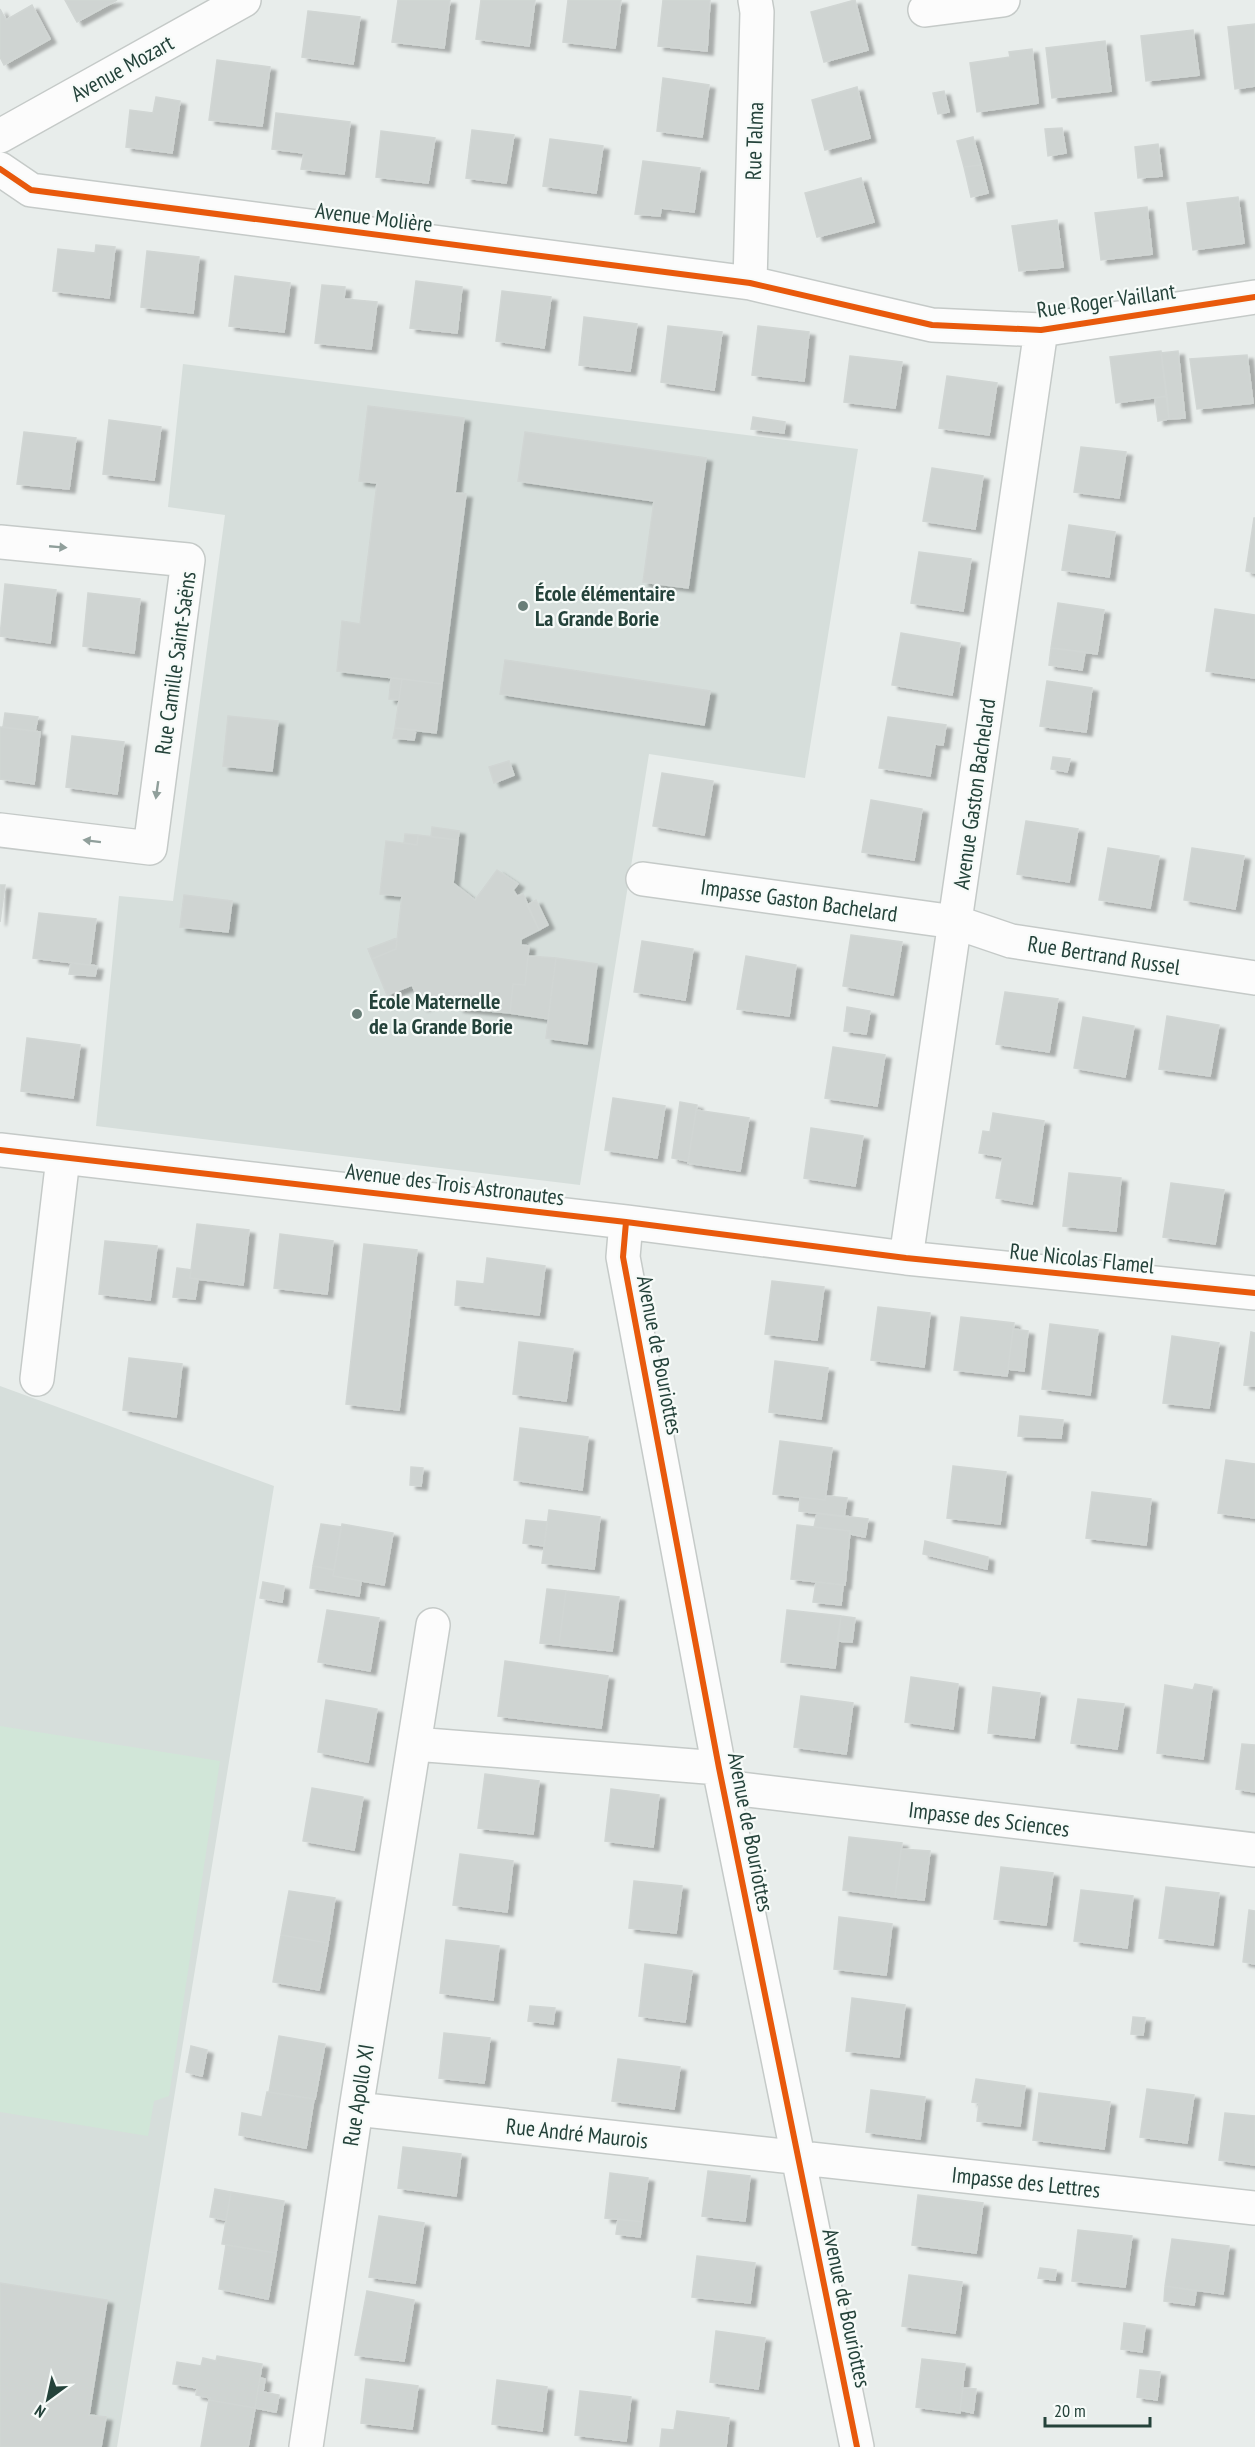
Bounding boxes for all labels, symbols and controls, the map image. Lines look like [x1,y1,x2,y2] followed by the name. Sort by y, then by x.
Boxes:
[66,28,178,108] street label: Avenue Mozart
[739,101,769,181] street label: Rue Talma
[314,196,434,238] street label: Avenue Molière
[1035,276,1177,324] street label: Rue Roger Vaillant
[49,542,68,552] one-way arrow
[148,570,202,756] street label: Rue Camille Saint-Saëns
[535,579,675,632] place label: École élémentaire La Grande Borie
[516,599,530,613] marker: École élémentaire La Grande Borie
[947,697,1001,891] street label: Avenue Gaston Bachelard
[153,780,162,799] one-way arrow
[82,836,101,846] one-way arrow
[699,872,899,928] street label: Impasse Gaston Bachelard
[1026,929,1183,981] street label: Rue Bertrand Russel
[369,987,513,1040] place label: École Maternelle de la Grande Borie
[350,1007,364,1021] marker: École Maternelle de la Grande Borie
[344,1157,566,1211] street label: Avenue des Trois Astronautes
[1008,1236,1156,1280] street label: Rue Nicolas Flamel
[631,1273,689,1437] street label: Avenue de Bouriottes
[722,1750,780,1914] street label: Avenue de Bouriottes
[907,1795,1071,1843] street label: Impasse des Sciences
[336,2042,380,2148] street label: Rue Apollo XI
[505,2112,649,2154] street label: Rue André Maurois
[950,2160,1102,2204] street label: Impasse des Lettres
[816,2226,878,2390] street label: Avenue de Bouriottes
[18,2369,78,2429] north arrow
[1045,2390,1150,2428] scale bar
[1054,2399,1086,2422] text: 20 m
[31,2401,49,2422] text: N

